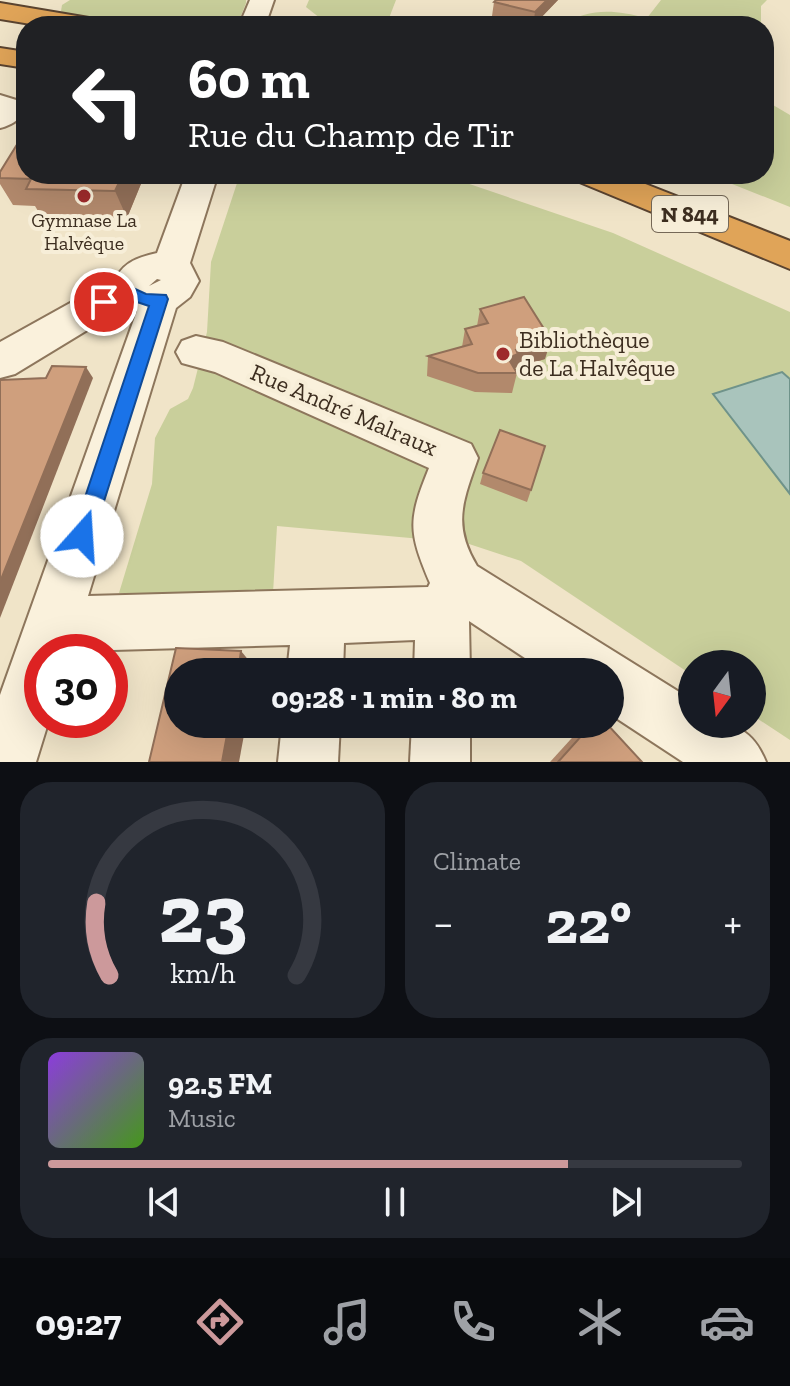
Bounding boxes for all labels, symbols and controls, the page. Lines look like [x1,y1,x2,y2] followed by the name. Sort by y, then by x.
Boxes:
[188,45,310,112] text: 60 m
[56,48,160,152] icon: left
[188,113,515,156] text: Rue du Champ de Tir
[75,187,93,205] marker: Gymnase La Halvêque
[652,196,728,232] road number: N 844
[31,208,137,255] place label: Gymnase La Halvêque
[70,268,138,336] pin
[82,280,126,324] icon: arrive
[519,325,675,382] place label: Bibliothèque de La Halvêque
[494,345,512,363] marker: Bibliothèque de La Halvêque
[247,357,442,462] street label: Rue André Malraux
[40,494,124,578] position arrow
[24,634,128,738] speed limit sign: 30
[678,650,766,738] north arrow
[678,650,766,738] map controls
[271,680,517,716] text: 09:28 · 1 min · 80 m
[433,845,521,877] text: Climate
[158,863,247,963] text: 23
[545,886,632,958] text: 22°
[433,896,454,949] text: −
[723,896,742,949] text: +
[170,956,235,990] text: km/h
[168,1066,272,1102] text: 92.5 FM
[168,1102,236,1134] text: Music
[142,1180,186,1224] icon: previous
[373,1180,417,1224] icon: pause
[604,1180,648,1224] icon: next
[192,1294,248,1350] icon: directions
[319,1294,375,1350] icon: music
[445,1294,501,1350] icon: phone
[572,1294,628,1350] icon: climate
[699,1294,755,1350] icon: car
[35,1301,121,1344] text: 09:27

